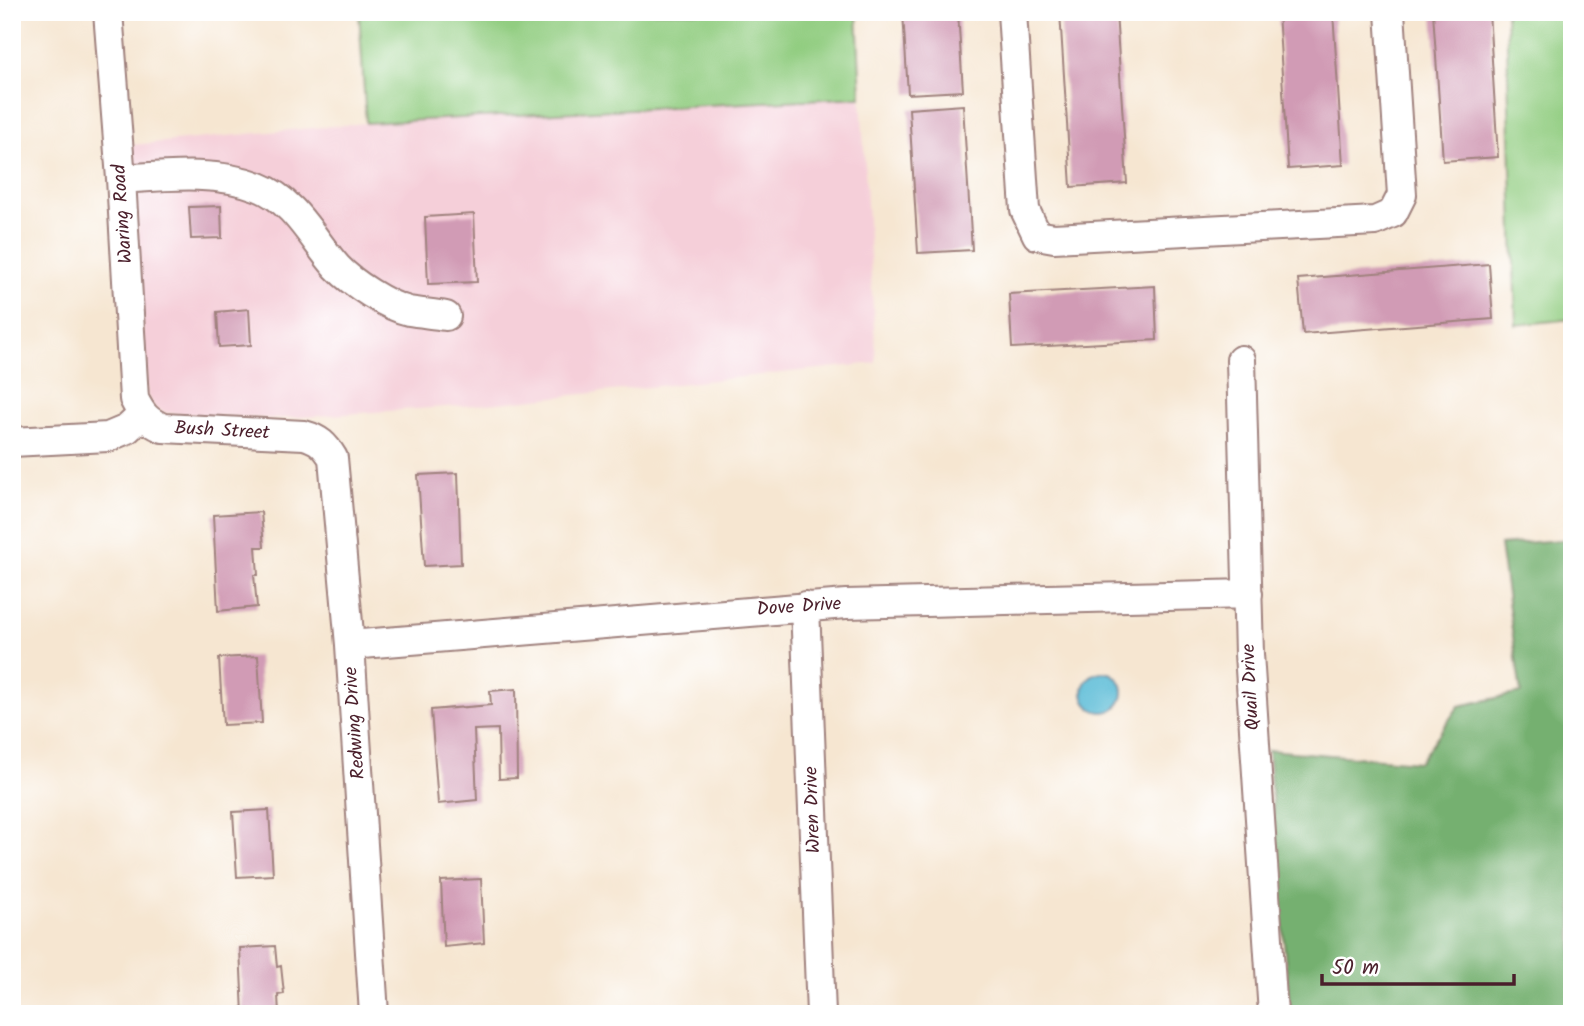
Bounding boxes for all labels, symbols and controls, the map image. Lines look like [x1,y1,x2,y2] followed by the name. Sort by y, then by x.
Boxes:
[105,163,141,265] street label: Waring Road
[174,414,271,449] street label: Bush Street
[756,589,843,625] street label: Dove Drive
[1234,643,1268,731] street label: Quail Drive
[336,665,374,780] street label: Redwing Drive
[796,766,830,854] street label: Wren Drive
[1322,942,1514,986] scale bar
[1332,952,1379,985] text: 50 m

